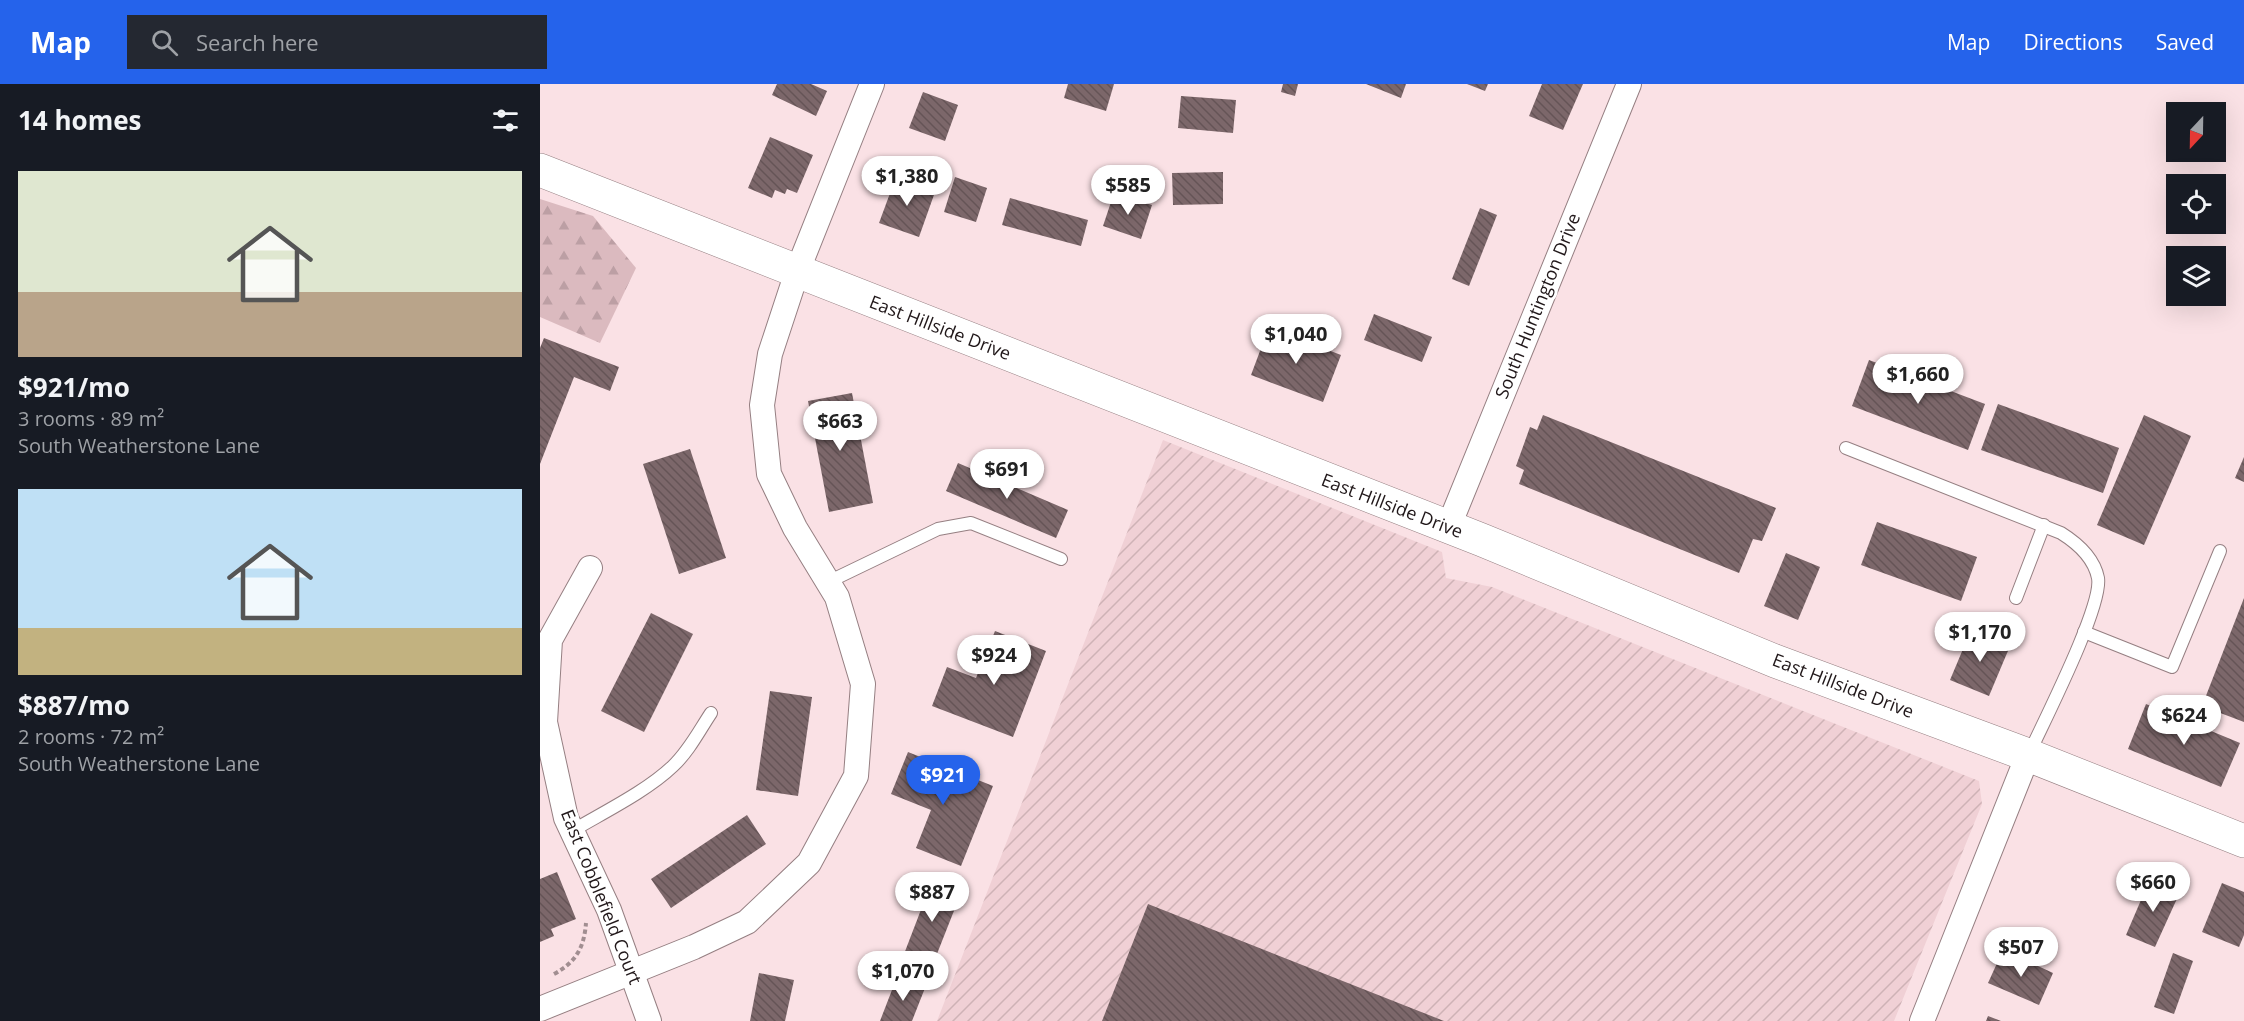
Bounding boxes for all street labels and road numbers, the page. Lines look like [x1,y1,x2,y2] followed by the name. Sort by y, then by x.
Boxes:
[1489,209,1585,402] street label: South Huntington Drive
[866,289,1014,365] street label: East Hillside Drive
[1318,467,1466,543] street label: East Hillside Drive
[1769,647,1917,723] street label: East Hillside Drive
[556,806,648,988] street label: East Cobblefield Court

